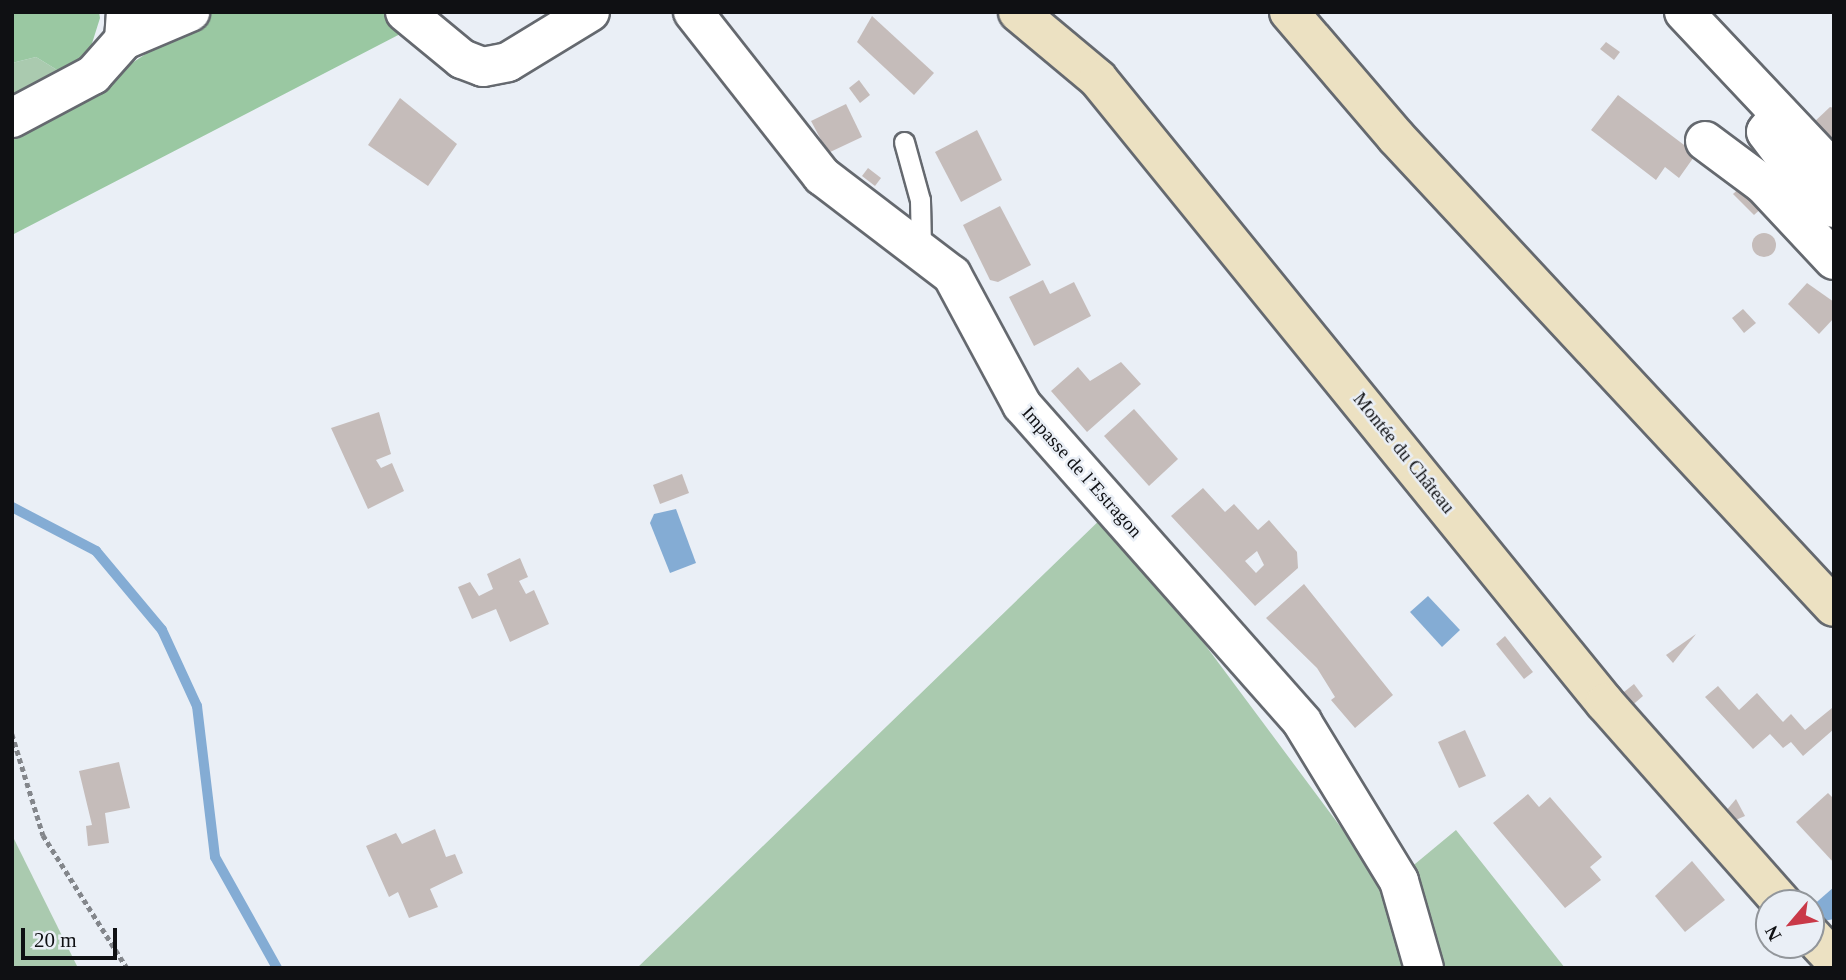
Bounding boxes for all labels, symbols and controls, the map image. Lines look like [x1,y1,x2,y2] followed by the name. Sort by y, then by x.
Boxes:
[1348,388,1460,518] street label: Montée du Château
[1017,402,1147,542] street label: Impasse de l’Estragon
[1755,889,1825,959] north arrow
[24,914,121,958] scale bar
[1760,922,1785,945] text: N
[34,928,77,952] text: 20 m

